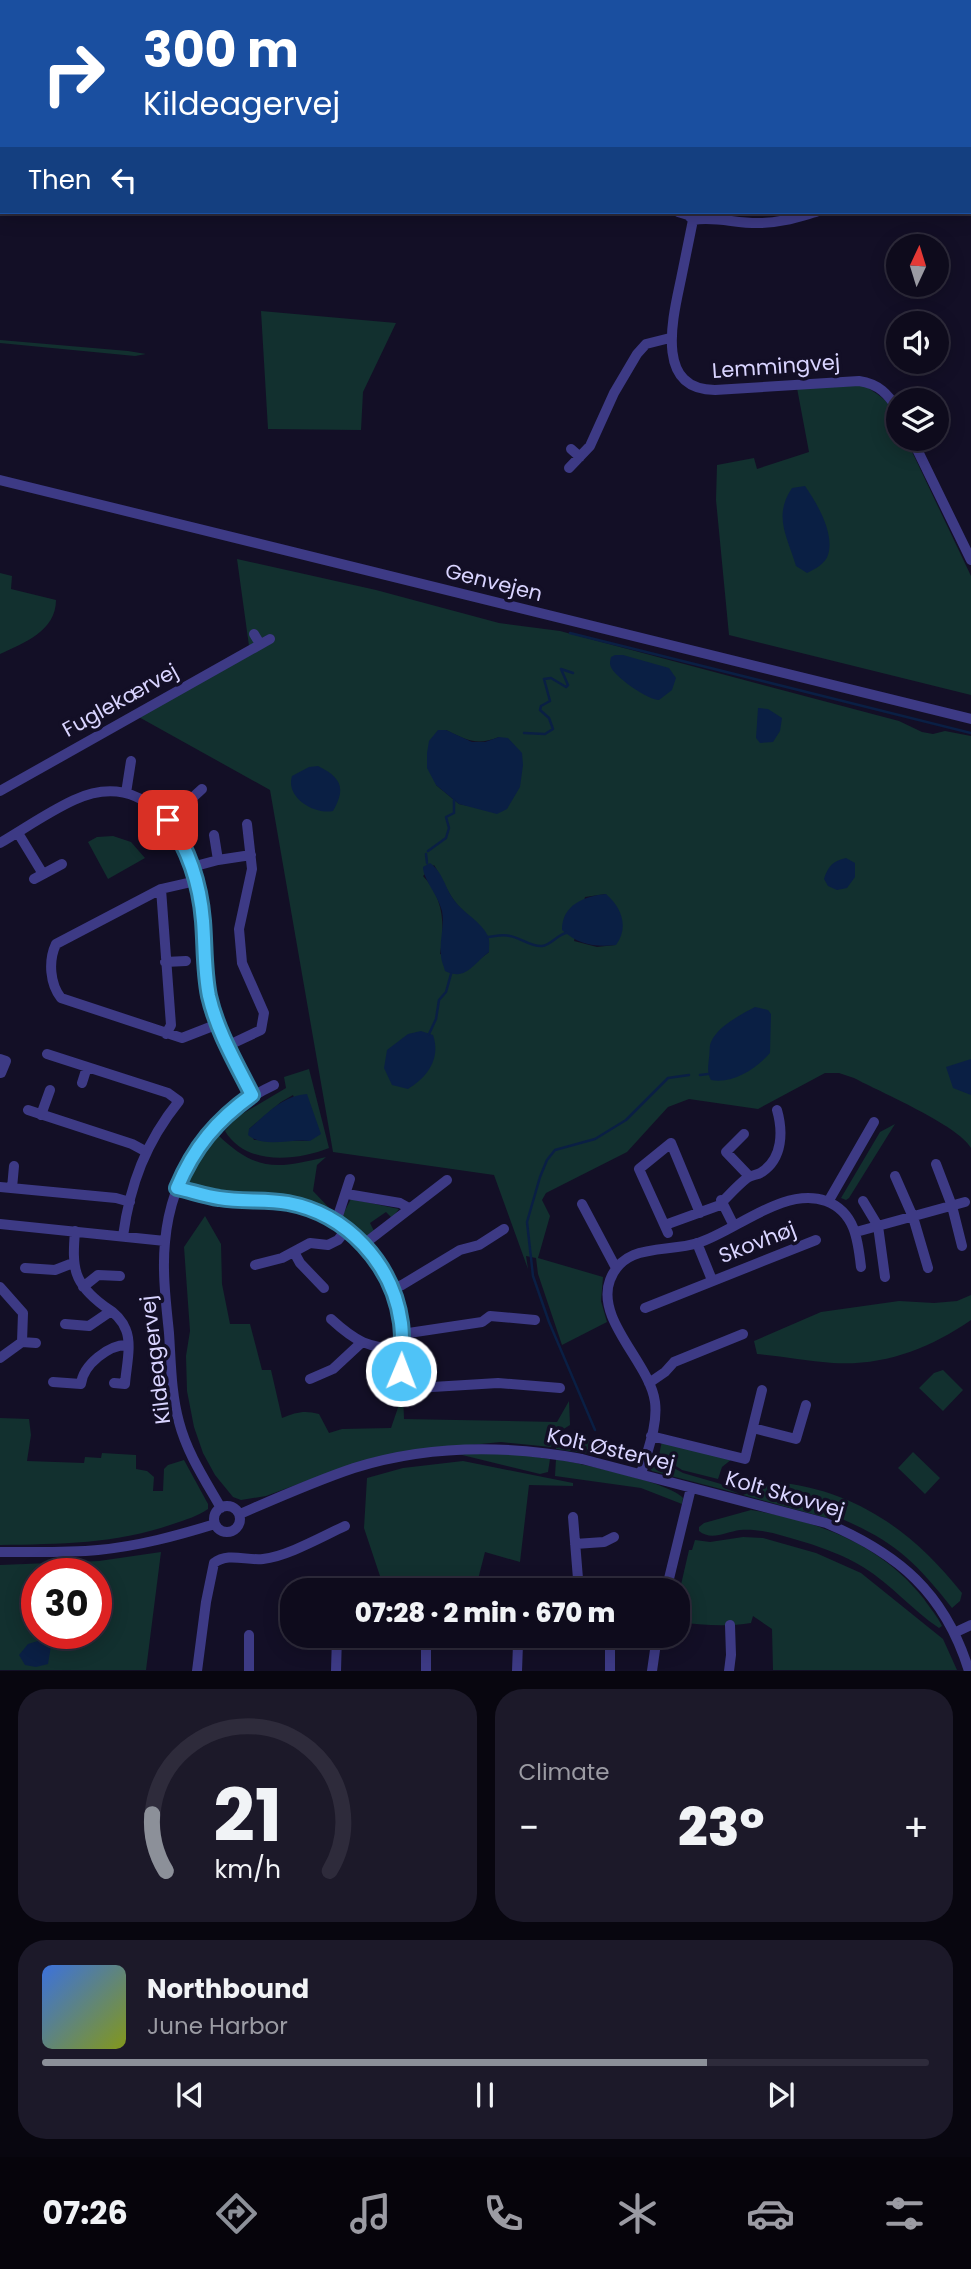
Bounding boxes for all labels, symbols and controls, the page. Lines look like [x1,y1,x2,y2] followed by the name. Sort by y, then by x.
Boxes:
[143,16,299,84] text: 300 m
[28,28,119,119] icon: right
[143,81,340,126] text: Kildeagervej
[105,161,143,199] icon: left
[28,162,91,198] text: Then
[886,234,948,298] north arrow
[886,234,949,451] map controls
[886,311,949,374] button: sound
[711,347,841,385] street label: Lemmingvej
[886,388,949,451] button: layers
[442,556,546,608] street label: Genvejen
[57,656,183,744] street label: Fuglekærvej
[138,790,198,850] pin
[149,801,187,839] icon: arrive
[714,1214,800,1270] street label: Skovhøj
[133,1294,177,1426] street label: Kildeagervej
[364,1334,438,1408] position arrow
[544,1420,678,1478] street label: Kolt Østervej
[722,1463,848,1525] street label: Kolt Skovvej
[21,1558,112,1649] speed limit sign: 30
[355,1595,615,1631] text: 07:28 · 2 min · 670 m
[519,1756,609,1788] text: Climate
[213,1766,282,1867] text: 21
[678,1791,764,1864] text: 23°
[519,1801,539,1854] text: −
[903,1801,929,1854] text: +
[214,1852,281,1887] text: km/h
[147,1971,309,2007] text: Northbound
[147,2010,288,2042] text: June Harbor
[171,2076,209,2114] icon: previous
[466,2076,504,2114] icon: pause
[762,2076,800,2114] icon: next
[212,2189,261,2238] icon: directions
[346,2189,395,2238] icon: music
[479,2189,528,2238] icon: phone
[613,2189,662,2238] icon: climate
[746,2189,795,2238] icon: car
[880,2189,929,2238] icon: filters
[42,2190,128,2235] text: 07:26

